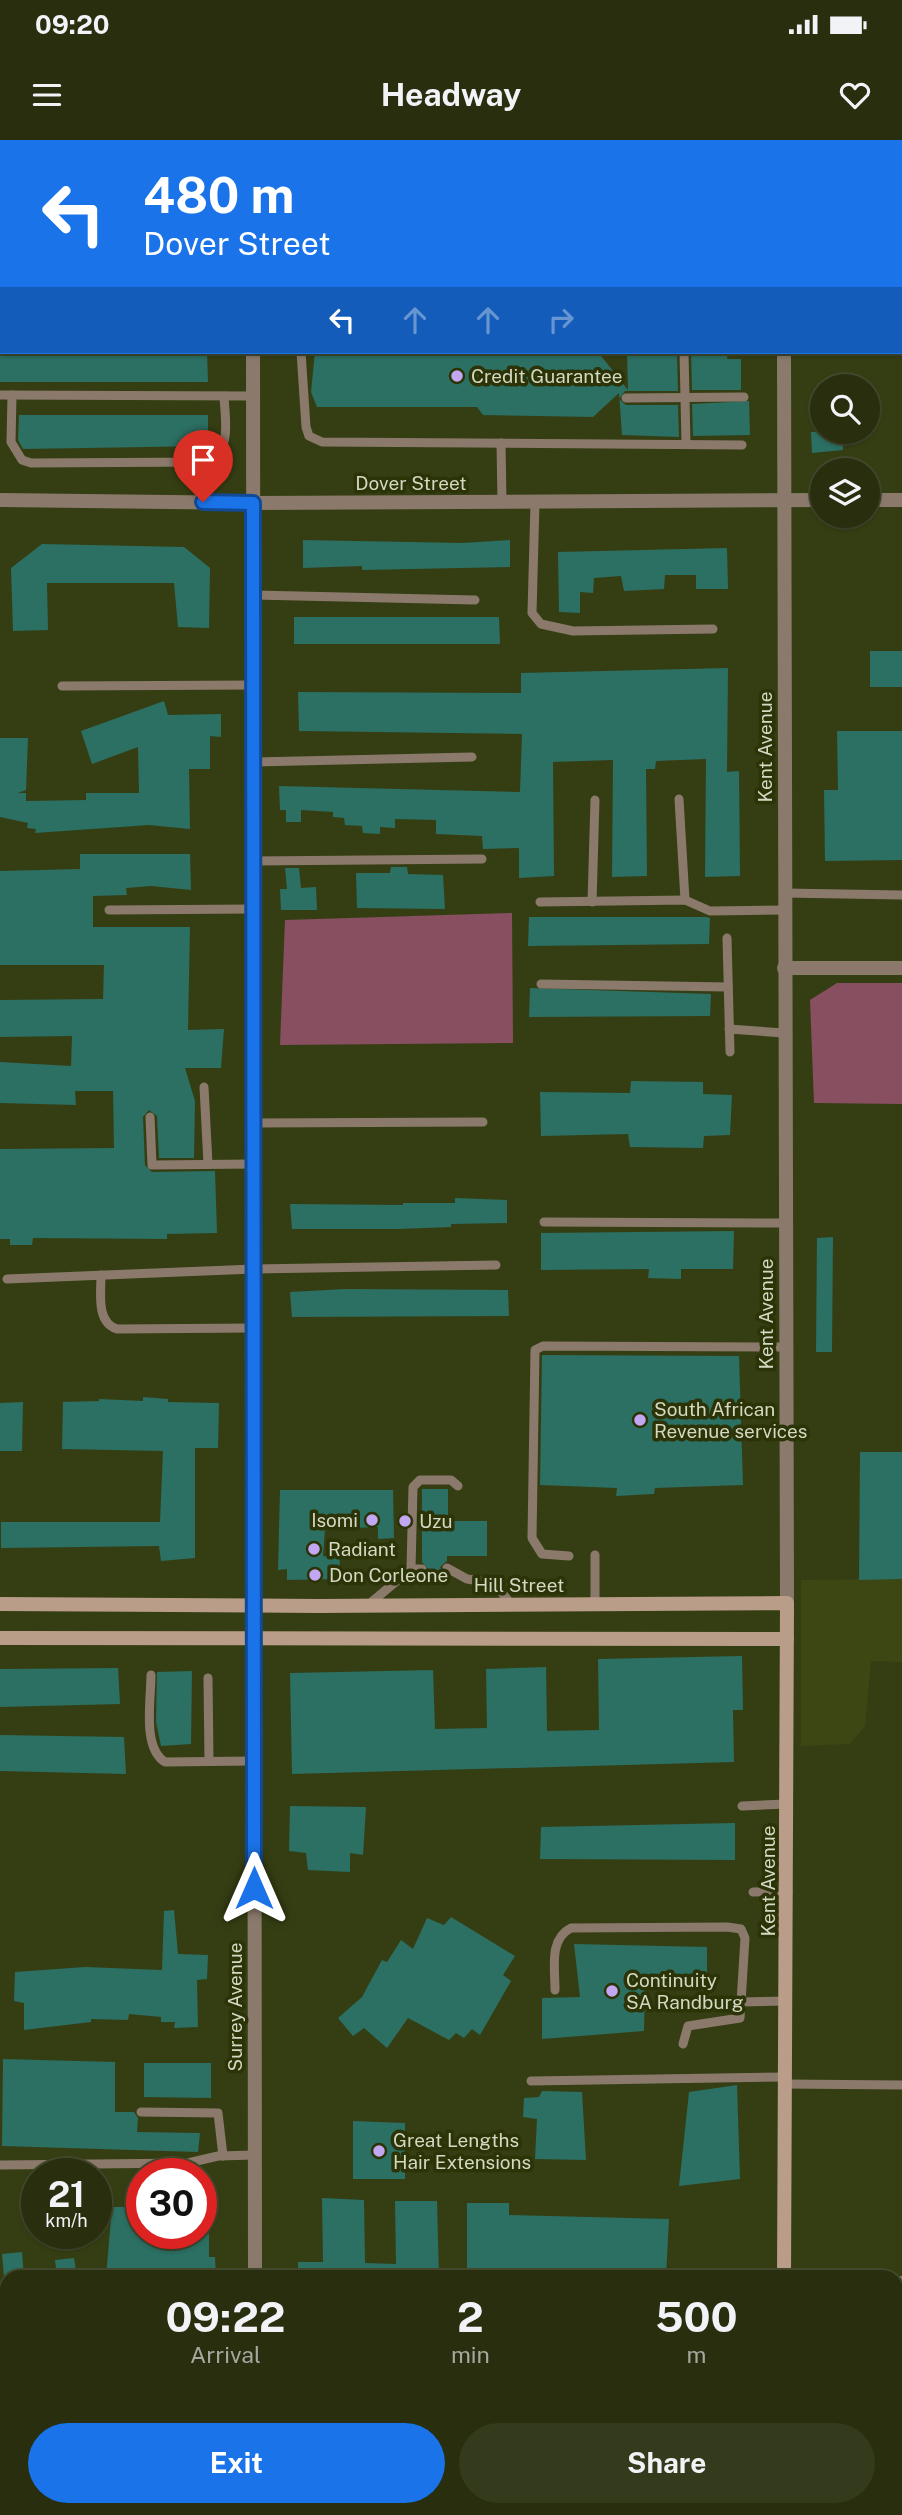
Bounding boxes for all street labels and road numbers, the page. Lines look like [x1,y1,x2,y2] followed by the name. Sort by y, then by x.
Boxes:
[355,472,467,494] street label: Dover Street
[754,692,776,803] street label: Kent Avenue
[755,1259,777,1370] street label: Kent Avenue
[474,1574,564,1596] street label: Hill Street
[757,1826,779,1937] street label: Kent Avenue
[224,1942,246,2072] street label: Surrey Avenue

